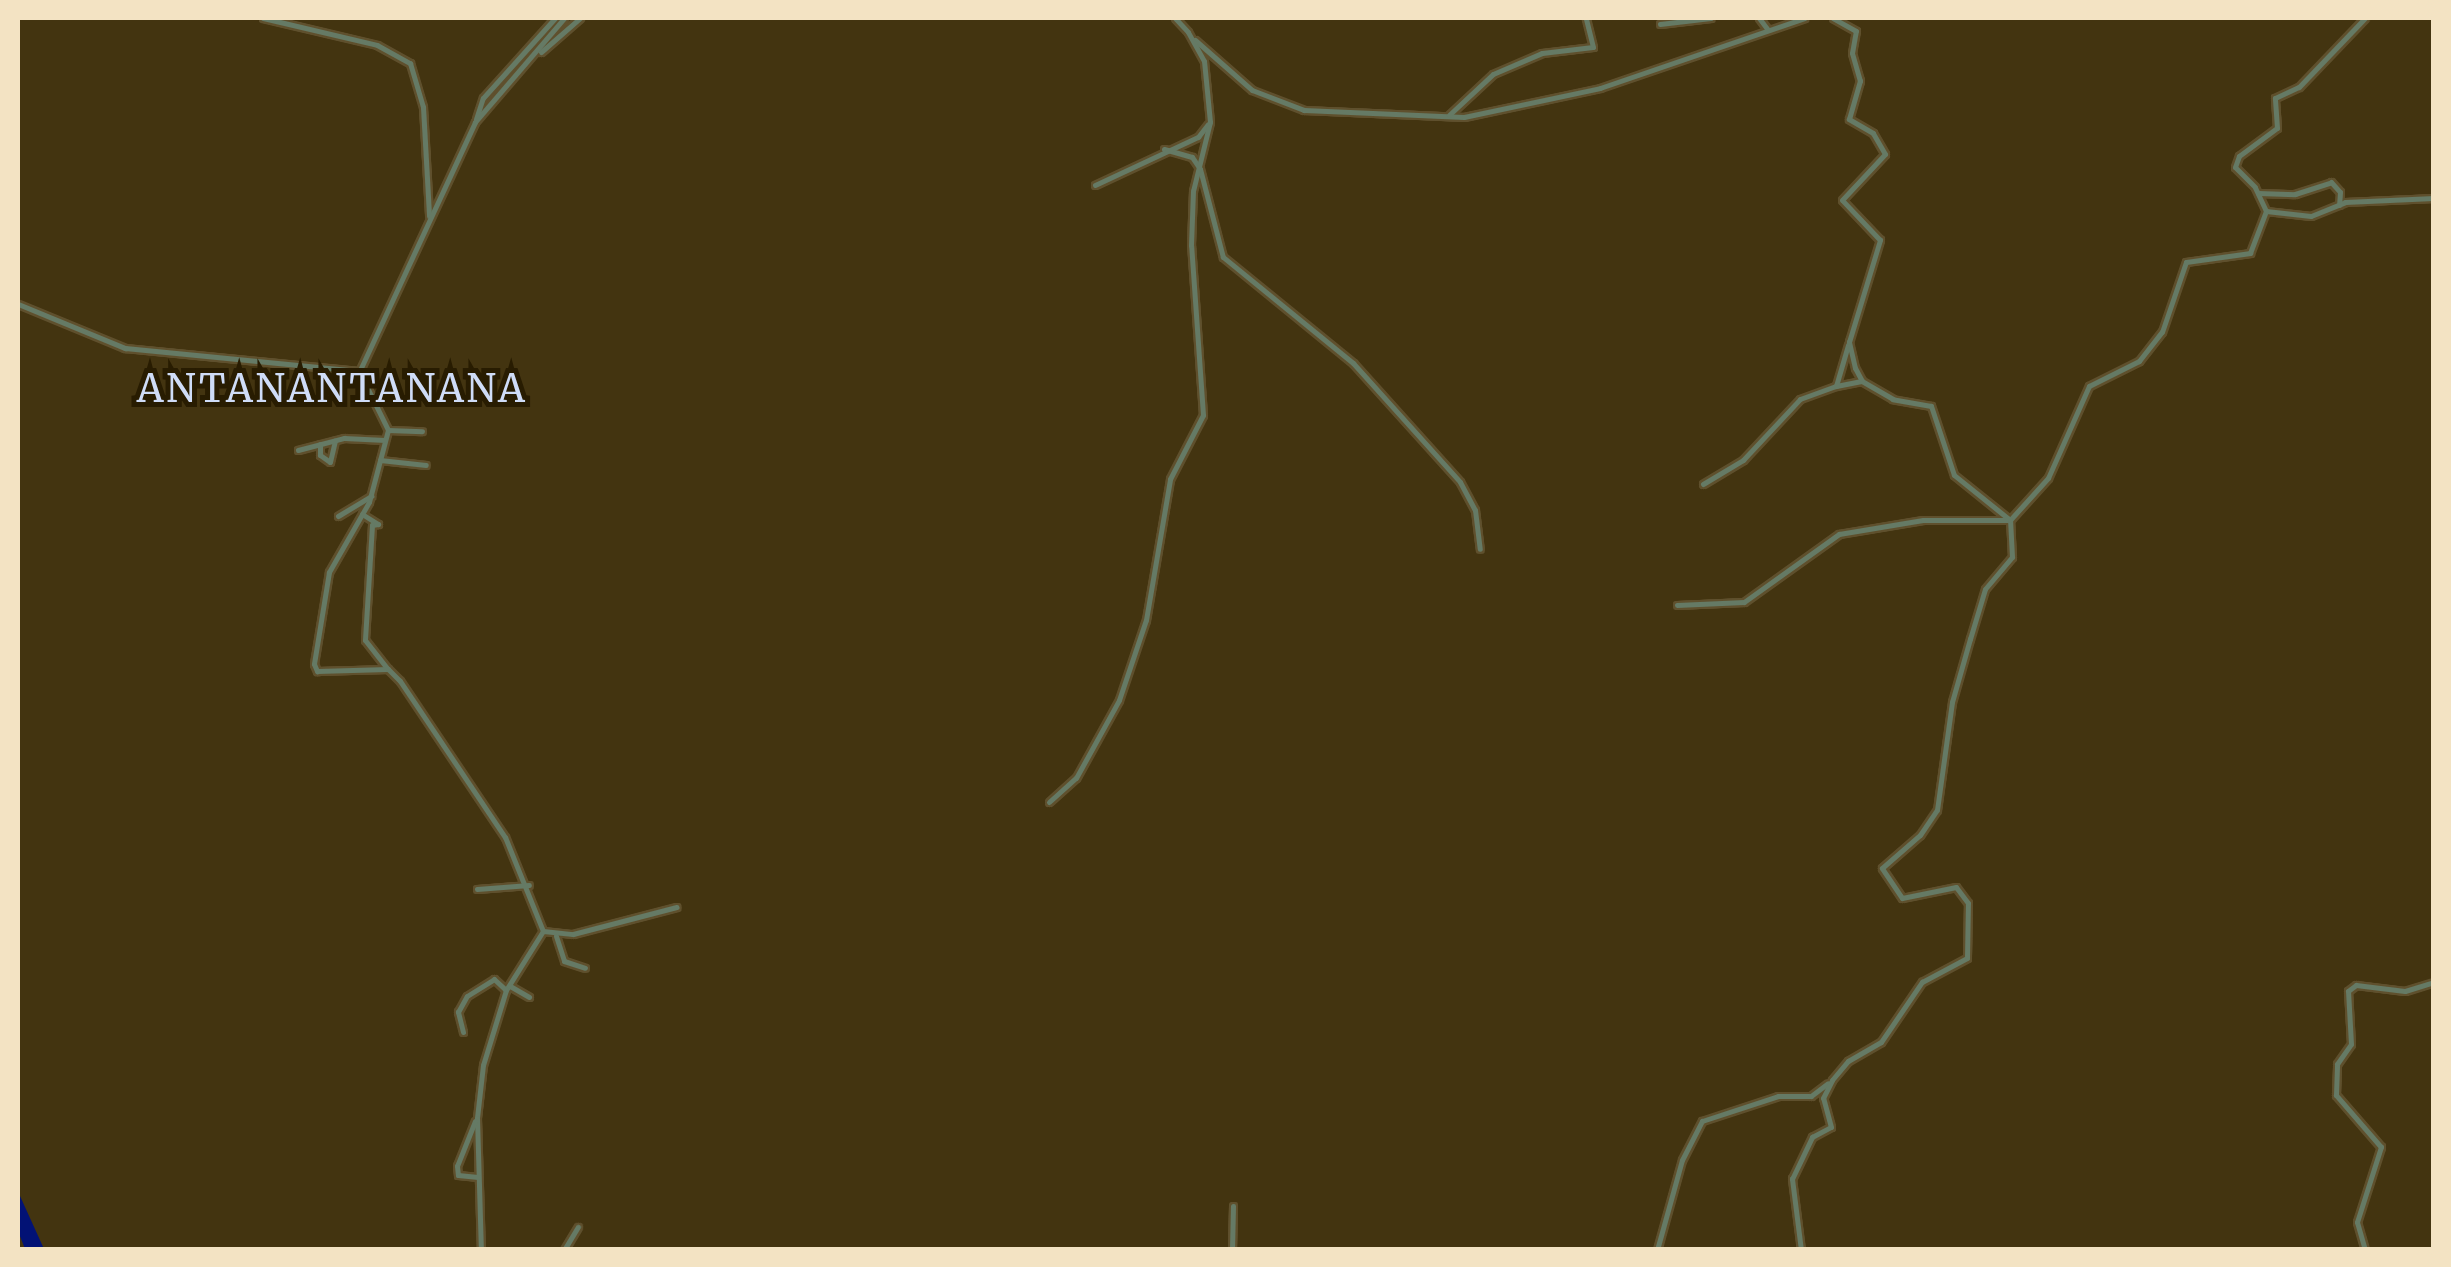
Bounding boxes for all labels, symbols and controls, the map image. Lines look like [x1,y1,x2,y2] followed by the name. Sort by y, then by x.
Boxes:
[137,366,527,412] district label: ANTANANTANANA

